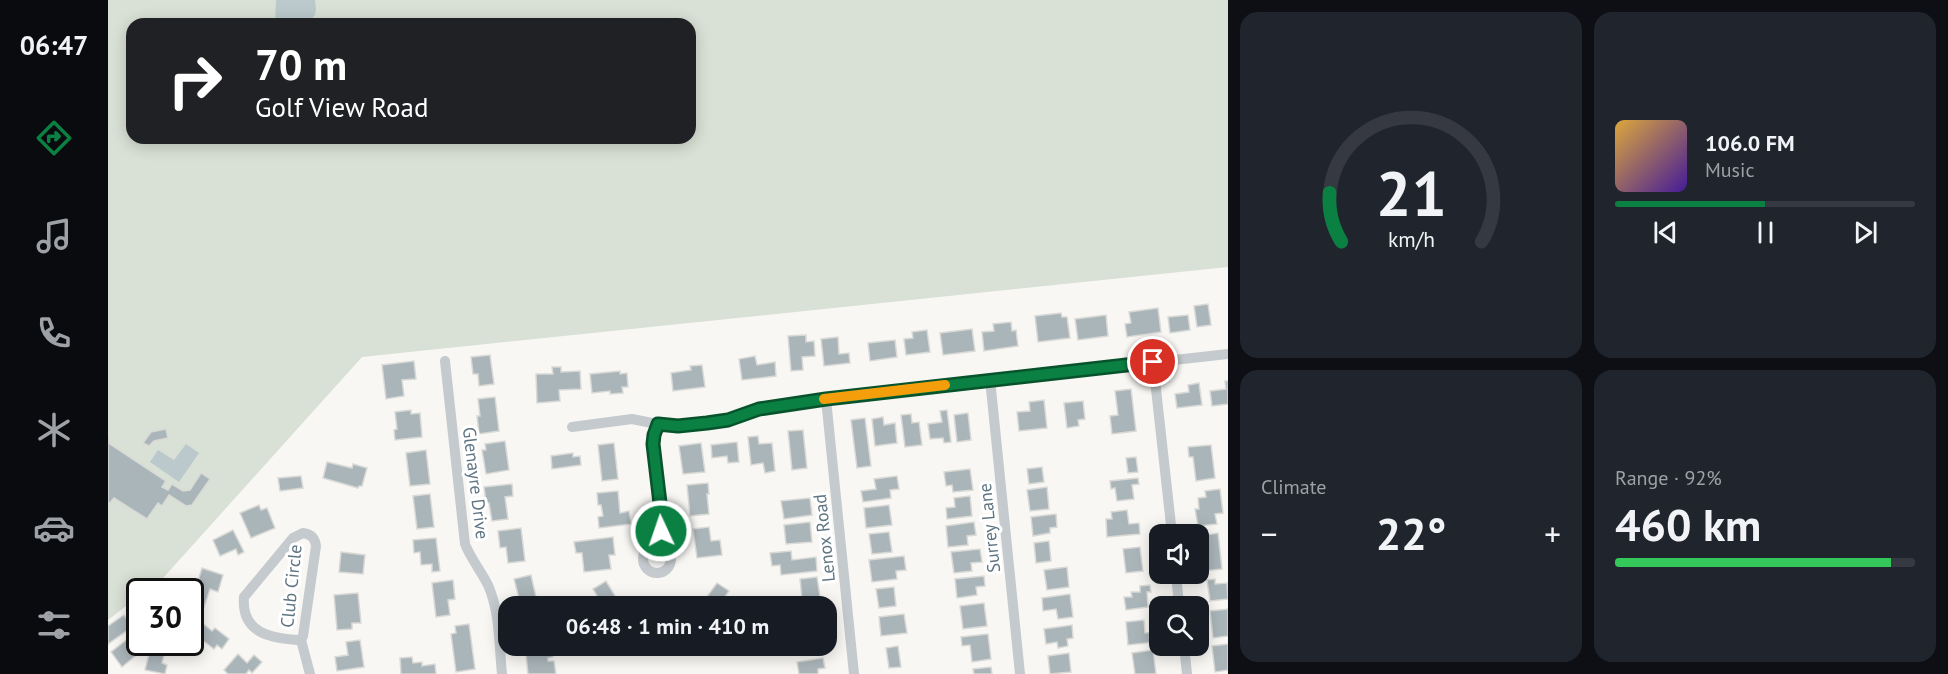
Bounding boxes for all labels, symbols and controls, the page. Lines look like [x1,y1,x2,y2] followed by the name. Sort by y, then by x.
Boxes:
[20,28,88,62] text: 06:47
[255,37,347,92] text: 70 m
[156,42,234,120] icon: right
[255,90,428,124] text: Golf View Road
[33,117,75,159] icon: directions
[1705,129,1795,157] text: 106.0 FM
[1376,152,1446,233] text: 21
[1705,157,1754,183] text: Music
[33,215,75,257] icon: music
[1649,216,1682,249] icon: previous
[1749,216,1782,249] icon: pause
[1849,216,1882,249] icon: next
[1387,225,1434,253] text: km/h
[33,312,75,354] icon: phone
[1127,336,1178,387] pin
[1136,345,1169,378] icon: arrive
[33,409,75,451] icon: climate
[458,426,494,540] street label: Glenayre Drive
[1615,465,1722,491] text: Range · 92%
[1261,474,1327,500] text: Climate
[973,482,1005,574] street label: Surrey Lane
[808,493,840,583] street label: Lenox Road
[1615,495,1761,553] text: 460 km
[629,499,693,563] position arrow
[1376,504,1446,562] text: 22°
[33,507,75,549] icon: car
[1261,512,1278,555] text: −
[1544,512,1561,555] text: +
[1149,524,1209,656] map controls
[1149,524,1209,584] button: sound
[275,543,307,629] street label: Club Circle
[126,578,204,656] speed limit sign: 30
[1149,596,1209,656] button: search
[33,604,75,646] icon: filters
[566,612,769,640] text: 06:48 · 1 min · 410 m

